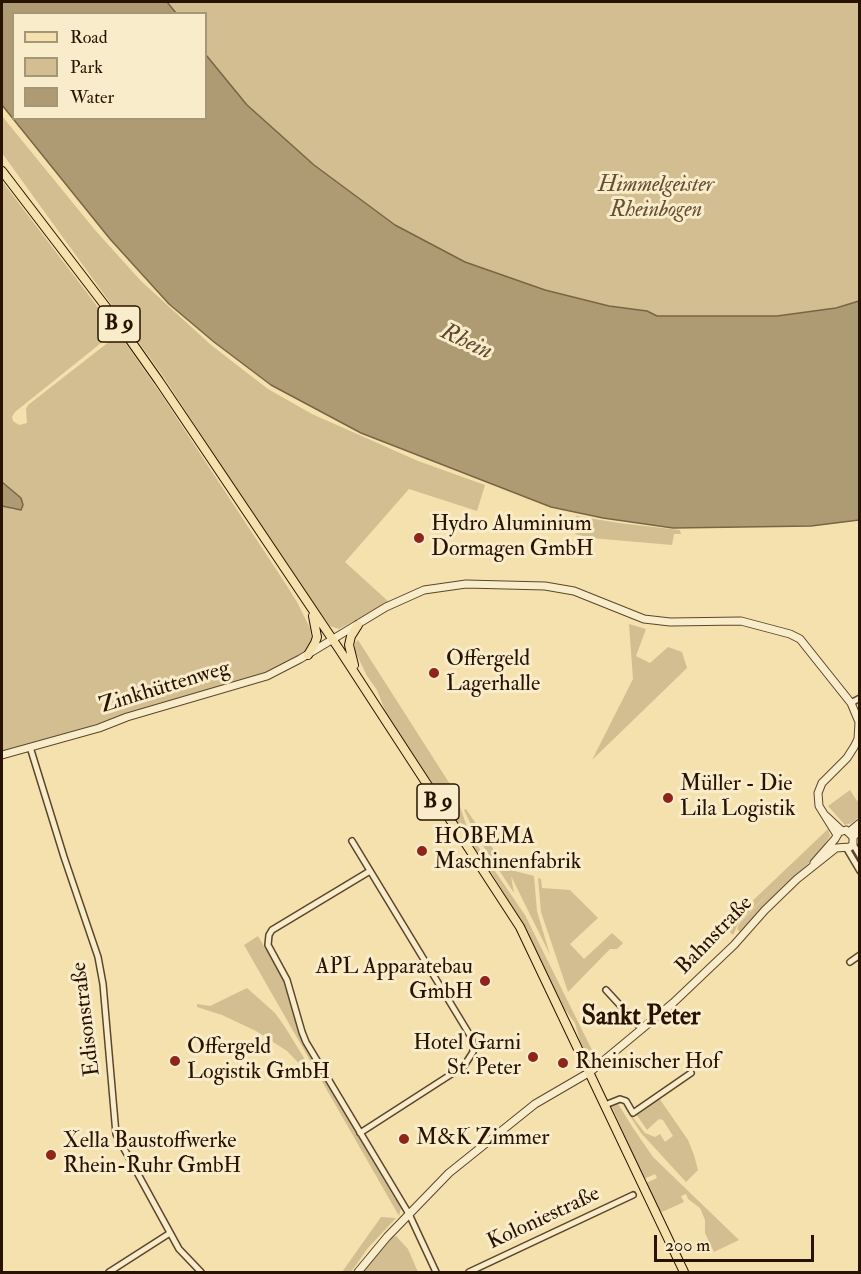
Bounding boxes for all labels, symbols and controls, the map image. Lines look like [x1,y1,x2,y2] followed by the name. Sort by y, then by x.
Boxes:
[12,12,207,120] legend
[70,26,108,49] text: Road
[70,56,103,79] text: Park
[70,86,114,109] text: Water
[598,173,714,224] park label: Himmelgeister Rheinbogen
[98,306,140,342] road number: B 9
[436,319,496,367] water label: Rhein
[431,512,594,564] place label: Hydro Aluminium Dormagen GmbH
[412,531,426,545] marker: Hydro Aluminium Dormagen GmbH
[446,647,540,698] place label: Offergeld Lagerhalle
[97,656,233,720] street label: Zinkhüttenweg
[427,666,441,680] marker: Offergeld Lagerhalle
[680,772,795,824] place label: Müller - Die Lila Logistik
[417,784,459,820] road number: B 9
[661,791,675,805] marker: Müller - Die Lila Logistik
[434,825,581,876] place label: HOBEMA Maschinenfabrik
[415,844,429,858] marker: HOBEMA Maschinenfabrik
[671,891,759,981] street label: Bahnstraße
[316,955,473,1006] place label: APL Apparatebau GmbH
[67,960,107,1078] street label: Edisonstraße
[478,974,492,988] marker: APL Apparatebau GmbH
[581,1002,701,1034] district label: Sankt Peter
[413,1031,521,1082] place label: Hotel Garni St. Peter
[187,1035,330,1086] place label: Offergeld Logistik GmbH
[526,1050,540,1064] marker: Hotel Garni St. Peter
[575,1050,720,1076] place label: Rheinischer Hof
[168,1054,182,1068] marker: Offergeld Logistik GmbH
[556,1056,570,1070] marker: Rheinischer Hof
[416,1126,549,1152] place label: M&K Zimmer
[63,1129,241,1180] place label: Xella Baustoffwerke Rhein-Ruhr GmbH
[397,1132,411,1146] marker: M&K Zimmer
[44,1148,58,1162] marker: Xella Baustoffwerke Rhein-Ruhr GmbH
[484,1181,604,1257] street label: Koloniestraße
[657,1223,818,1261] scale bar
[665,1234,710,1257] text: 200 m

